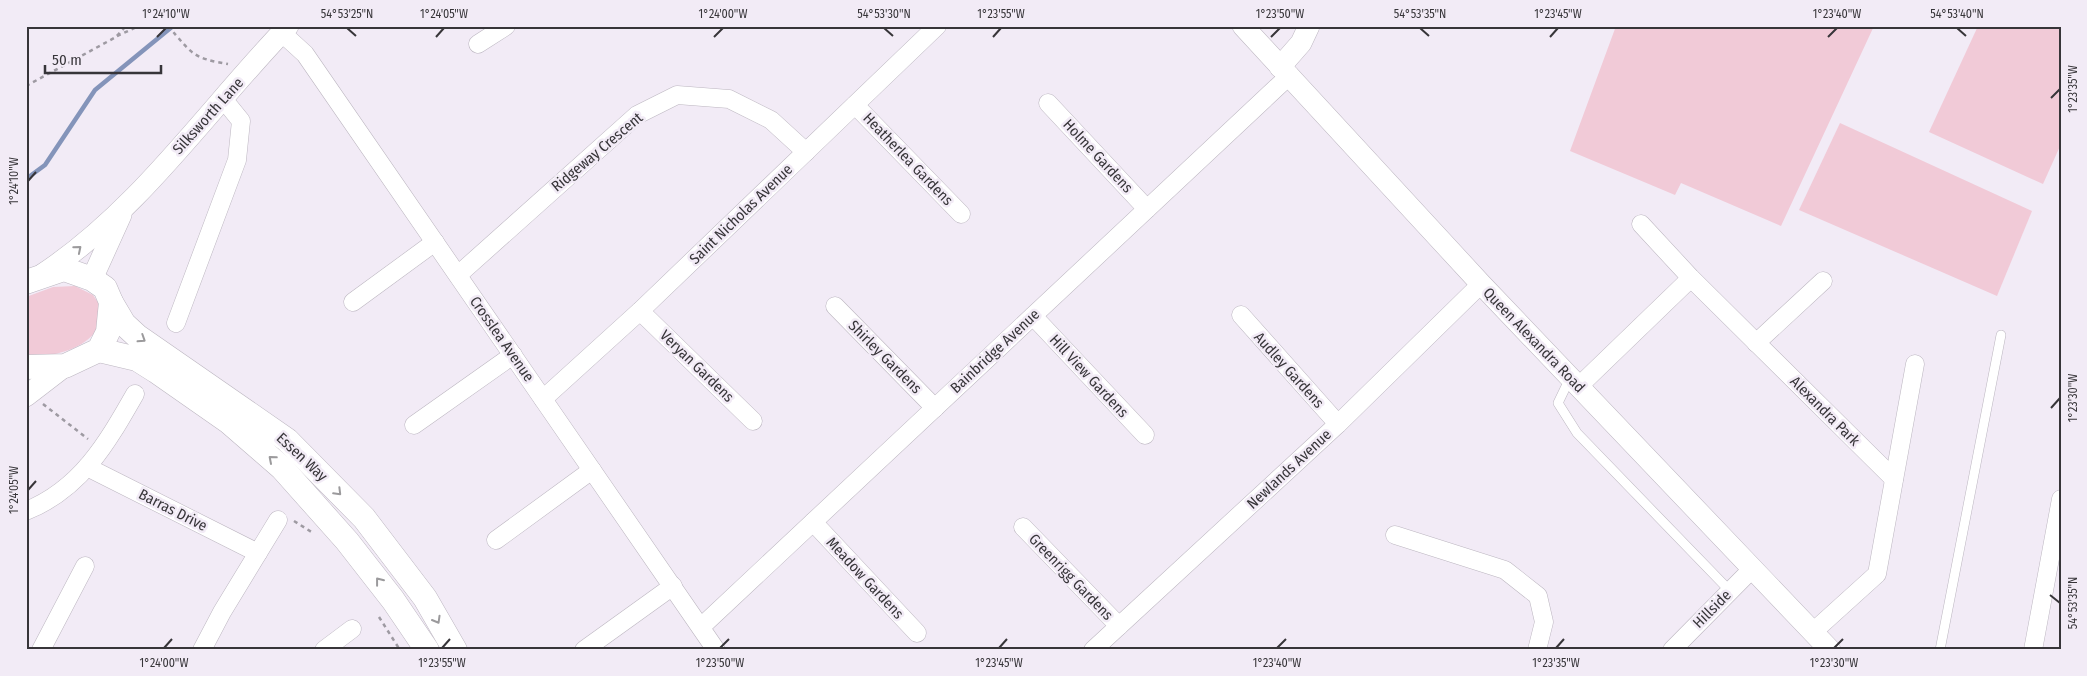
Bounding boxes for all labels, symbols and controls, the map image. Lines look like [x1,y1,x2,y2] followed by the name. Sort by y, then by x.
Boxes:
[142,7,190,21] text: 1°24'10"W
[321,7,373,21] text: 54°53'25"N
[420,7,468,21] text: 1°24'05"W
[699,7,747,21] text: 1°24'00"W
[857,7,911,21] text: 54°53'30"N
[977,7,1025,21] text: 1°23'55"W
[1256,7,1304,21] text: 1°23'50"W
[1394,7,1446,21] text: 54°53'35"N
[1534,7,1582,21] text: 1°23'45"W
[1813,7,1861,21] text: 1°23'40"W
[1930,7,1984,21] text: 54°53'40"N
[45,42,161,74] scale bar
[52,51,82,69] text: 50 m
[2066,65,2080,113] text: 1°23'35"W
[169,74,247,158] street label: Silksworth Lane
[548,109,646,195] street label: Ridgeway Crescent
[859,109,957,209] street label: Heatherlea Gardens
[1059,116,1137,196] street label: Holme Gardens
[7,157,21,205] text: 1°24'10"W
[686,160,796,268] street label: Saint Nicholas Avenue
[73,246,82,255] one-way arrow
[1479,284,1589,396] street label: Queen Alexandra Road
[466,293,538,385] street label: Crosslea Avenue
[947,305,1043,397] street label: Bainbridge Avenue
[845,317,925,397] street label: Shirley Gardens
[656,326,738,406] street label: Veryan Gardens
[1250,328,1328,412] street label: Audley Gardens
[1046,331,1132,421] street label: Hill View Gardens
[137,332,146,342] one-way arrow
[1786,372,1864,450] street label: Alexandra Park
[2066,374,2080,422] text: 1°23'30"W
[1243,425,1335,513] street label: Newlands Avenue
[273,429,331,485] street label: Essen Way
[269,456,278,465] one-way arrow
[7,466,21,514] text: 1°24'05"W
[136,485,210,535] street label: Barras Drive
[333,486,342,495] one-way arrow
[1025,530,1117,624] street label: Greenrigg Gardens
[823,533,907,623] street label: Meadow Gardens
[2066,577,2080,629] text: 54°53'35"N
[376,578,384,587] one-way arrow
[1689,586,1735,632] street label: Hillside
[431,615,441,624] one-way arrow
[140,656,188,670] text: 1°24'00"W
[418,656,466,670] text: 1°23'55"W
[696,656,744,670] text: 1°23'50"W
[975,656,1023,670] text: 1°23'45"W
[1253,656,1301,670] text: 1°23'40"W
[1532,656,1580,670] text: 1°23'35"W
[1810,656,1858,670] text: 1°23'30"W

